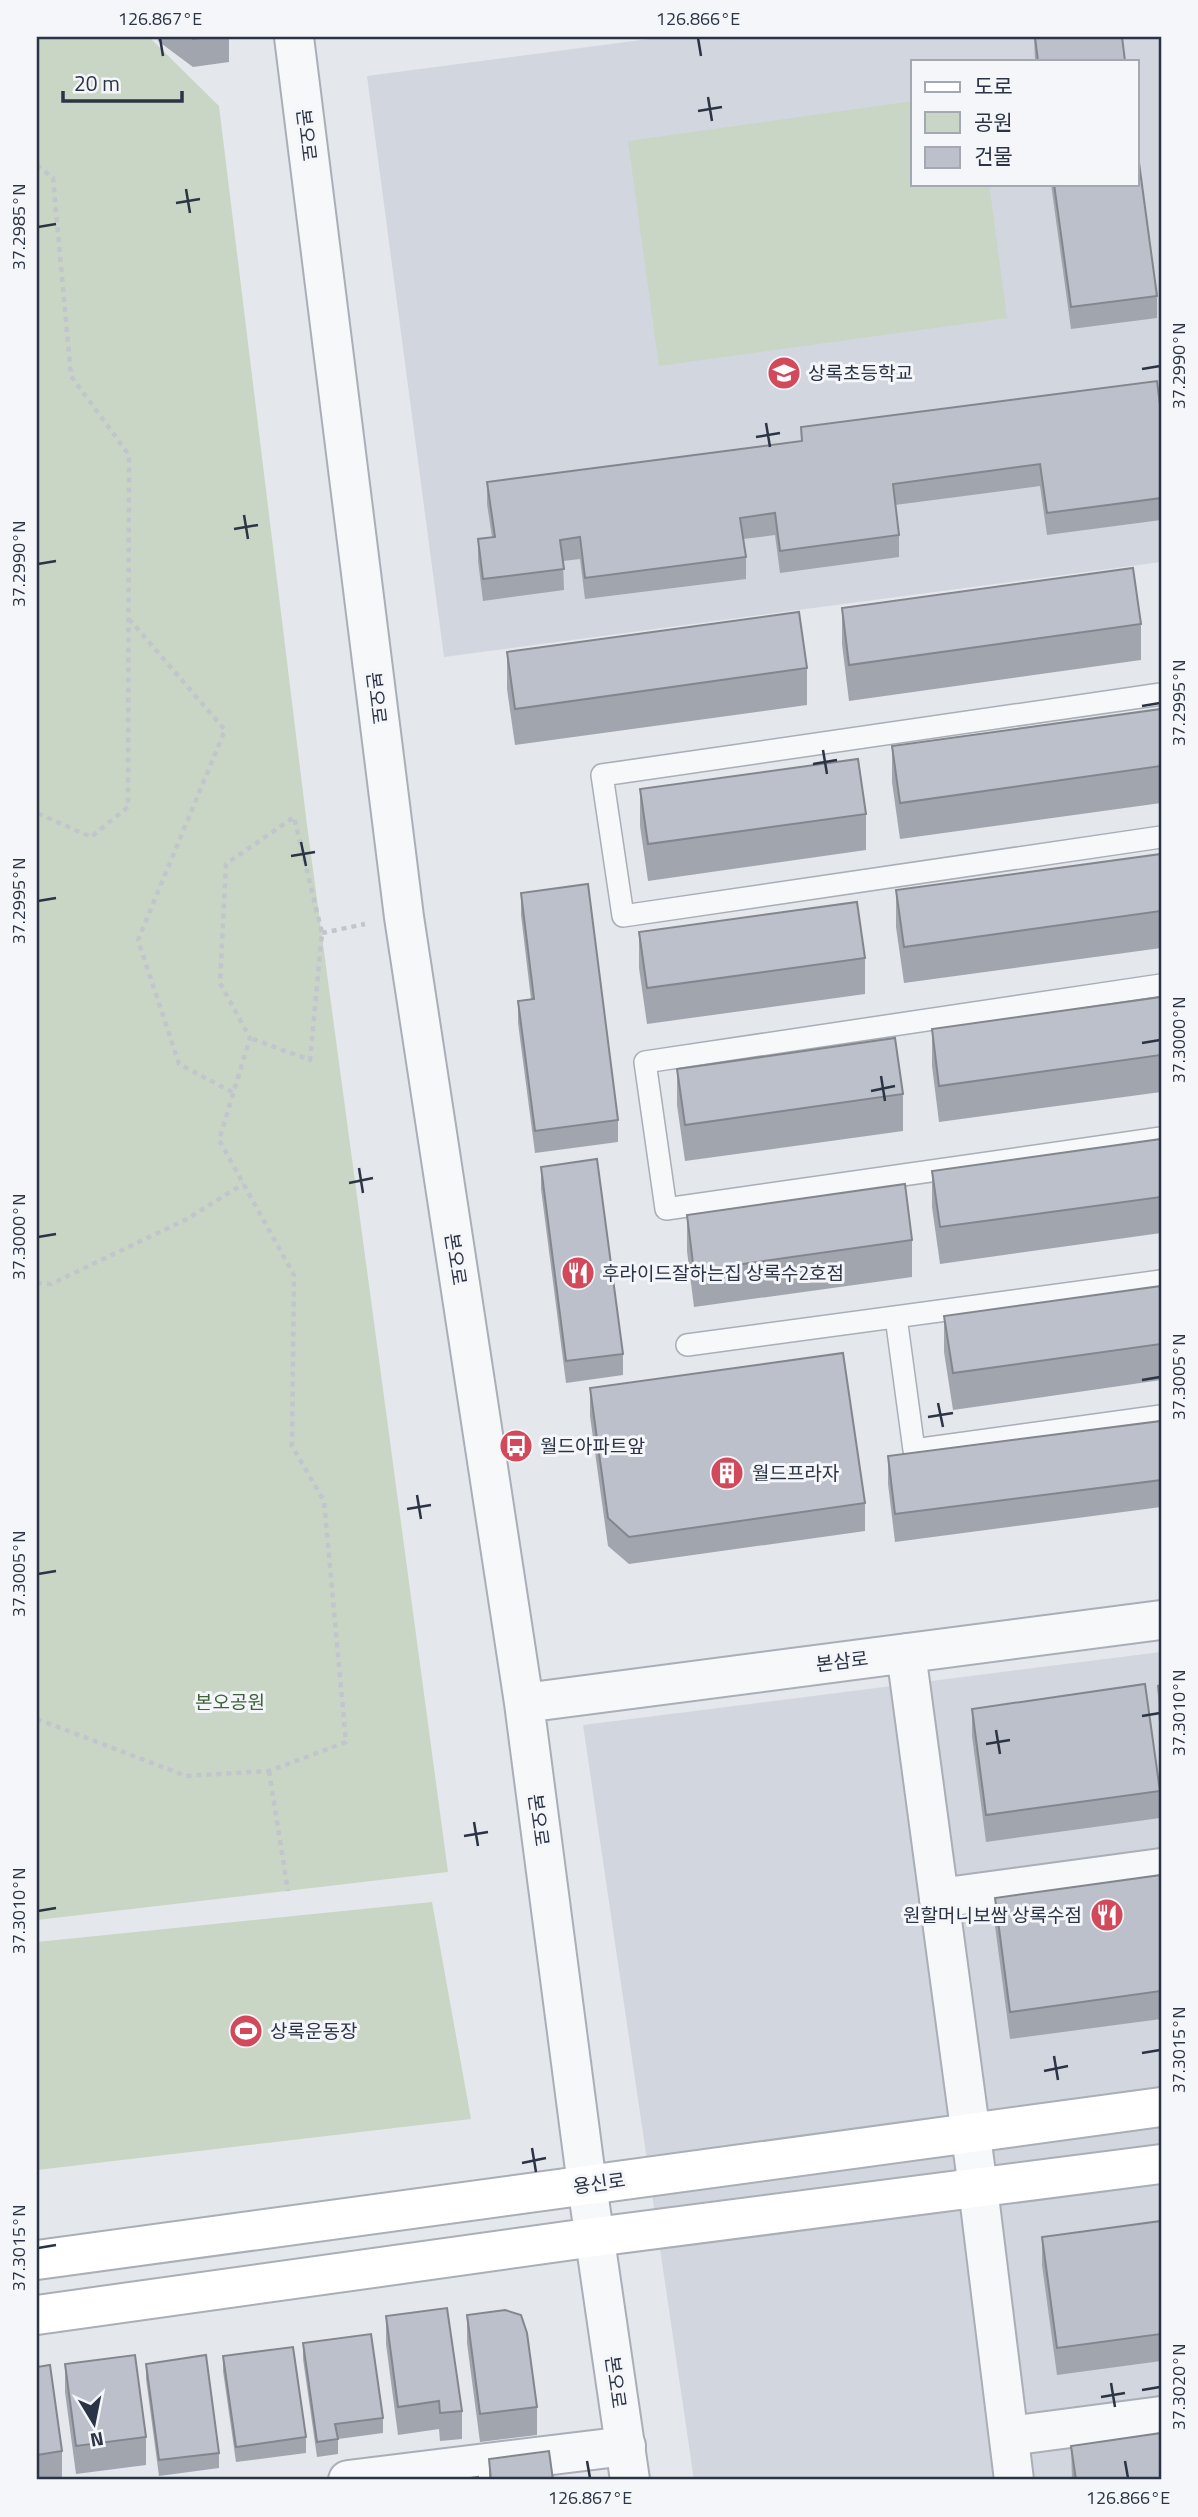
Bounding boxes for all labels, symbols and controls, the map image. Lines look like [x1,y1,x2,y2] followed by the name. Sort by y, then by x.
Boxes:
[118,5,202,32] text: 126.867°E
[656,5,740,32] text: 126.866°E
[63,60,182,104] scale bar
[911,60,1138,186] legend
[74,67,120,99] text: 20 m
[974,70,1013,102] text: 도로
[974,106,1013,138] text: 공원
[290,107,325,163] street label: 본오로
[974,140,1013,172] text: 건물
[5,184,32,270] text: 37.2985°N
[1165,323,1192,409] text: 37.2990°N
[765,354,803,392] school or university icon: 상록초등학교
[808,358,913,387] place label: 상록초등학교
[5,521,32,607] text: 37.2990°N
[1165,660,1192,746] text: 37.2995°N
[360,670,395,726] street label: 본오로
[5,858,32,944] text: 37.2995°N
[1165,997,1192,1083] text: 37.3000°N
[5,1194,32,1280] text: 37.3000°N
[438,1231,475,1287] street label: 본오로
[559,1254,597,1292] restaurant icon: 후라이드잘하는집 상록수2호점
[602,1258,844,1287] place label: 후라이드잘하는집 상록수2호점
[1165,1334,1192,1420] text: 37.3005°N
[497,1427,535,1465] bus stop icon: 월드아파트앞
[540,1431,645,1460] place label: 월드아파트앞
[708,1454,746,1492] building icon: 월드프라자
[752,1458,839,1487] place label: 월드프라자
[5,1531,32,1617] text: 37.3005°N
[814,1643,870,1678] street label: 본삼로
[1165,1670,1192,1756] text: 37.3010°N
[195,1687,265,1716] park label: 본오공원
[521,1792,558,1848] street label: 본오로
[5,1868,32,1954] text: 37.3010°N
[1088,1896,1126,1934] restaurant icon: 원할머니보쌈 상록수점
[903,1900,1082,1929] place label: 원할머니보쌈 상록수점
[1165,2007,1192,2093] text: 37.3015°N
[227,2012,265,2050] sports icon: 상록운동장
[270,2016,357,2045] place label: 상록운동장
[571,2164,627,2201] street label: 용신로
[5,2205,32,2291] text: 37.3015°N
[1165,2344,1192,2430] text: 37.3020°N
[598,2354,635,2410] street label: 본오로
[60,2388,130,2458] north arrow
[88,2425,106,2456] text: N
[548,2484,632,2511] text: 126.867°E
[1086,2484,1170,2511] text: 126.866°E

